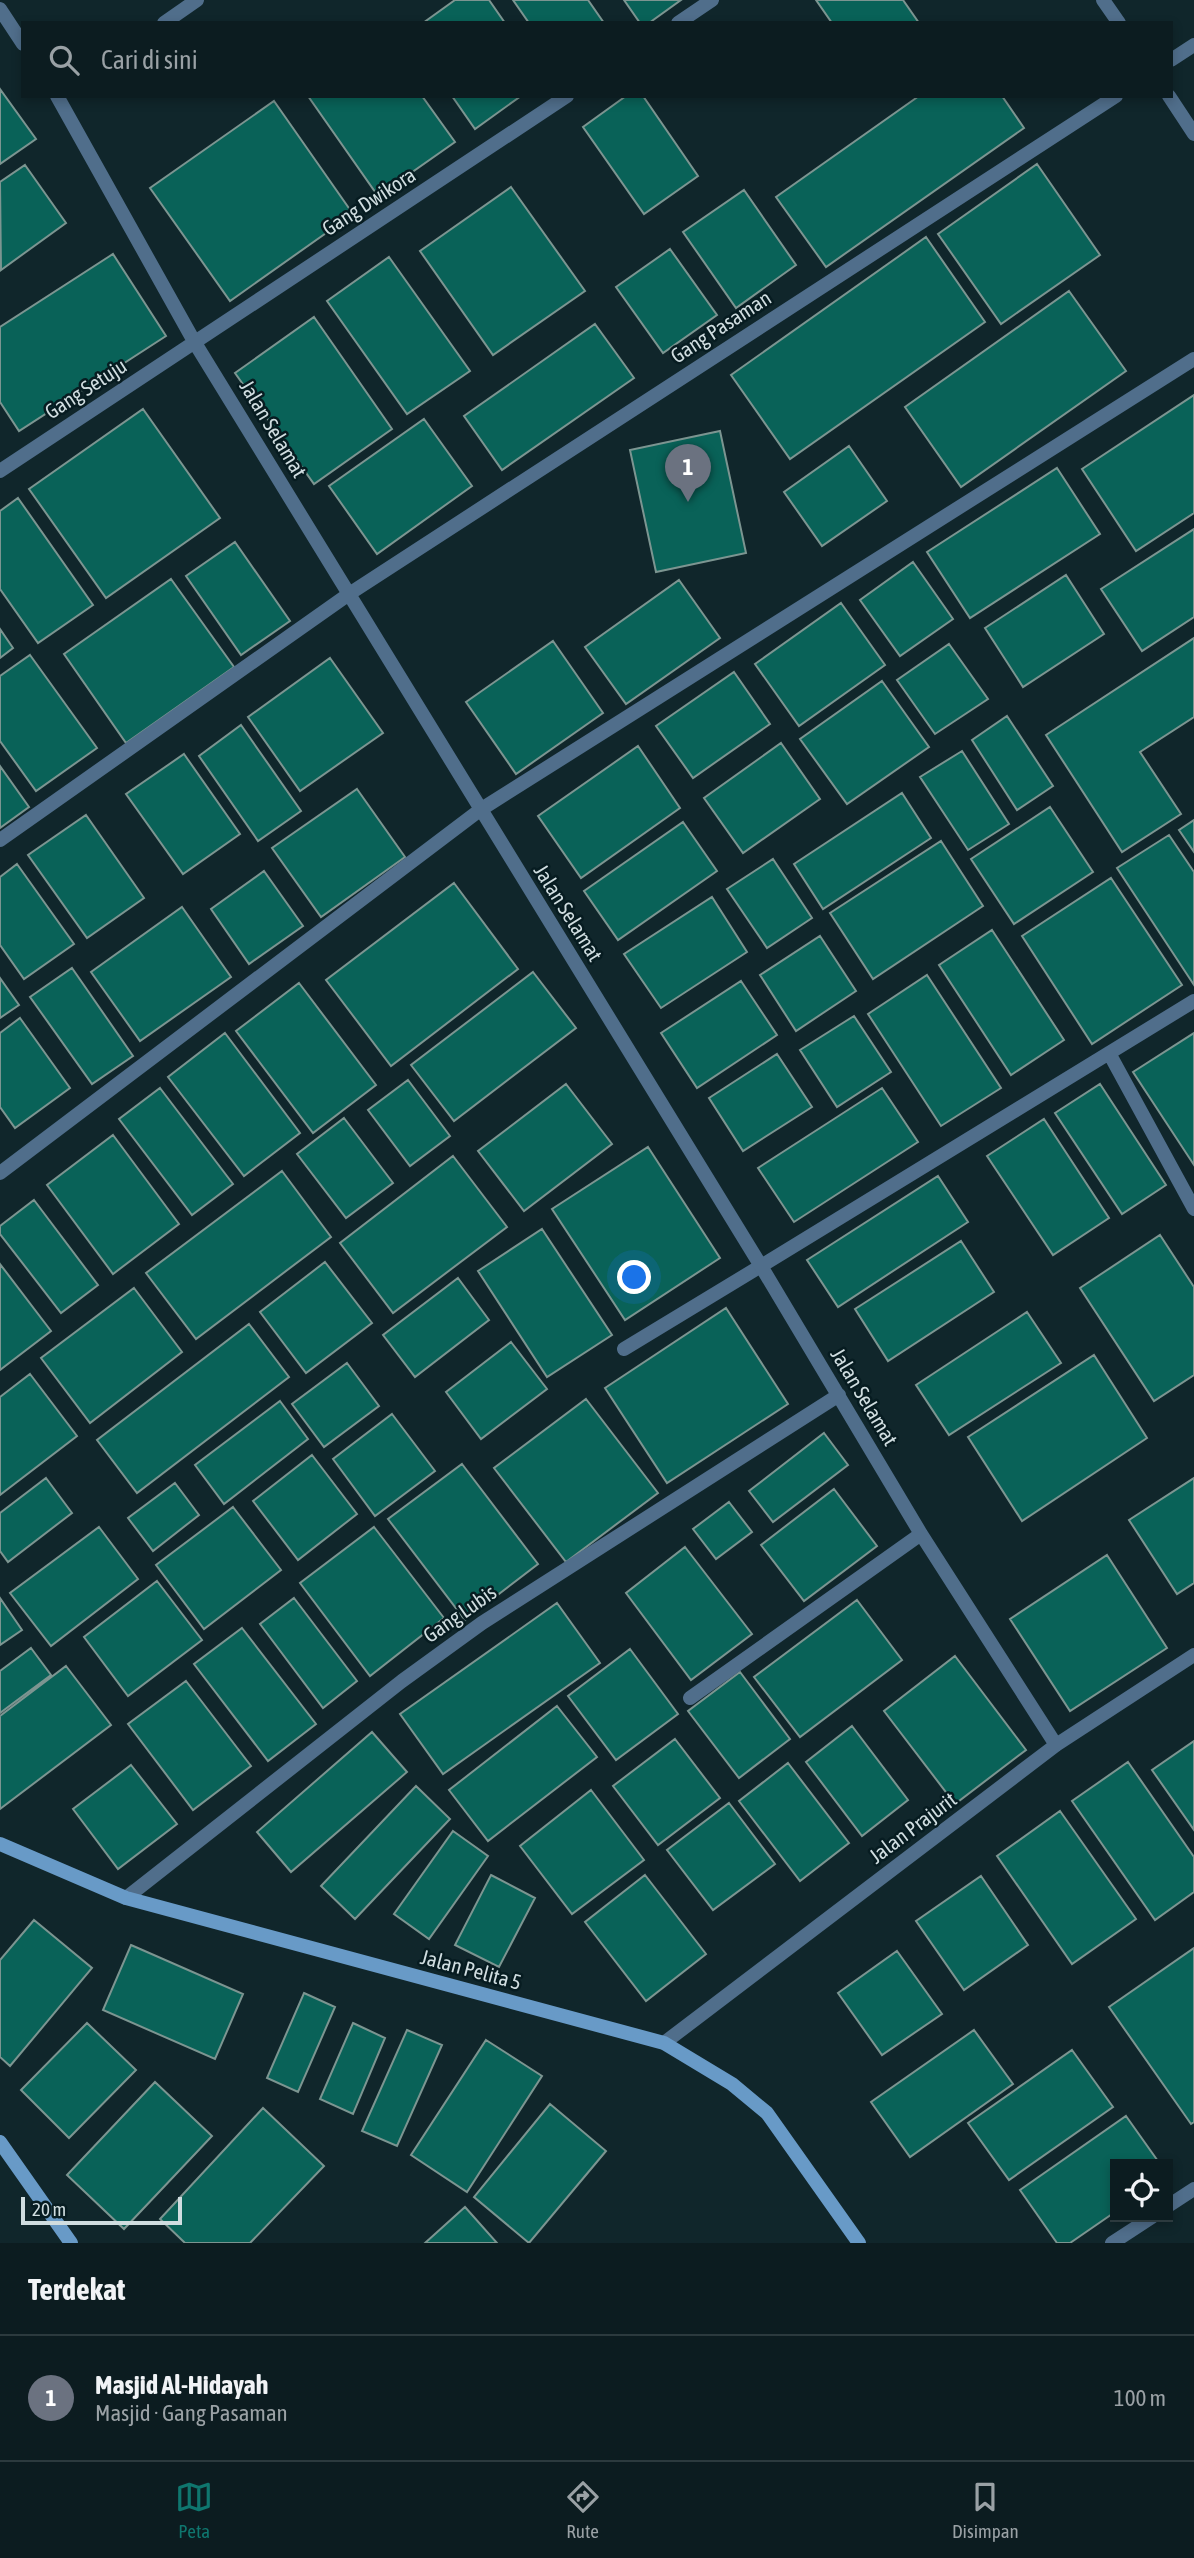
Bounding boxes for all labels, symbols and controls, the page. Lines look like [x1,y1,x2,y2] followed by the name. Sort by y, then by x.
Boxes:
[21,21,1173,98] search box
[45,41,83,79] icon: search
[101,45,198,75] text: Cari di sini
[317,162,420,240] street label: Gang Dwikora
[666,285,775,368] street label: Gang Pasaman
[40,353,131,423] street label: Gang Setuju
[235,375,312,482] street label: Jalan Selamat
[665,444,711,502] pin: 1
[530,860,608,965] street label: Jalan Selamat
[617,1260,651,1294] your location
[826,1343,903,1450] street label: Jalan Selamat
[418,1579,500,1647] street label: Gang Lubis
[864,1787,961,1868] street label: Jalan Prajurit
[418,1944,524,1994] street label: Jalan Pelita 5
[1110,2159,1173,2222] map controls
[1110,2159,1173,2222] button: locate
[21,2194,182,2226] scale bar
[32,2198,66,2220] text: 20 m
[28,2272,125,2306] text: Terdekat
[95,2370,268,2400] text: Masjid Al-Hidayah
[46,2385,56,2411] text: 1
[1114,2385,1166,2411] text: 100 m
[95,2400,288,2426] text: Masjid · Gang Pasaman
[175,2478,213,2542] tab: Peta
[564,2478,602,2542] tab: Rute
[952,2478,1019,2542] tab: Disimpan

